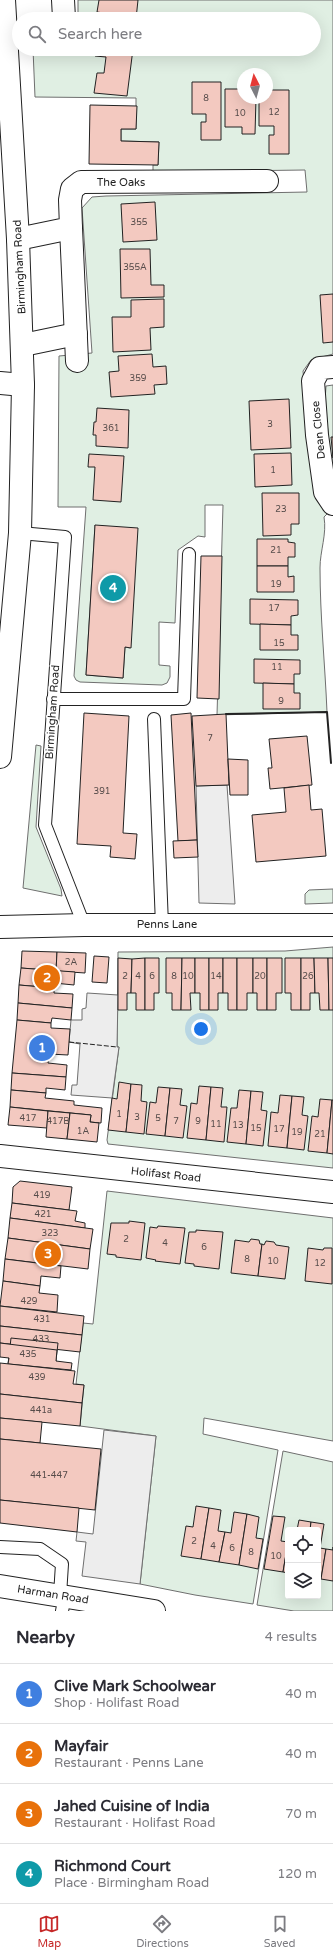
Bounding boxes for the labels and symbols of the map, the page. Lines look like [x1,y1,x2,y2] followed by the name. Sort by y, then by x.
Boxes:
[237,68,273,104] north arrow
[203,93,209,104] house number: 8
[268,107,280,118] house number: 12
[234,108,246,119] house number: 10
[97,176,145,189] street label: The Oaks
[131,217,148,228] house number: 355
[11,219,28,314] street label: Birmingham Road
[123,262,147,273] house number: 355A
[130,373,147,384] house number: 359
[309,400,328,460] street label: Dean Close
[267,419,273,430] house number: 3
[103,423,119,434] house number: 361
[270,465,276,476] house number: 1
[275,504,287,515] house number: 23
[270,545,282,556] house number: 21
[100,573,126,603] pin: 4
[270,579,282,590] house number: 19
[268,603,280,614] house number: 17
[273,638,285,649] house number: 15
[271,662,283,673] house number: 11
[43,664,62,760] street label: Birmingham Road
[278,696,284,707] house number: 9
[207,733,213,744] house number: 7
[94,786,110,797] house number: 391
[137,918,197,931] street label: Penns Lane
[65,957,77,968] house number: 2A
[34,963,60,993] pin: 2
[122,971,128,982] house number: 2
[135,971,141,982] house number: 4
[149,971,155,982] house number: 6
[171,971,177,982] house number: 8
[182,971,194,982] house number: 10
[210,971,222,982] house number: 14
[254,971,266,982] house number: 20
[302,971,314,982] house number: 26
[191,1019,211,1039] your location
[29,1033,55,1063] pin: 1
[116,1109,122,1120] house number: 1
[134,1112,140,1123] house number: 3
[20,1113,37,1124] house number: 417
[155,1113,161,1124] house number: 5
[46,1116,70,1127] house number: 417B
[173,1116,179,1127] house number: 7
[195,1116,201,1127] house number: 9
[210,1119,222,1130] house number: 11
[232,1120,244,1131] house number: 13
[250,1123,262,1134] house number: 15
[273,1124,285,1135] house number: 17
[77,1126,89,1137] house number: 1A
[291,1127,303,1138] house number: 19
[314,1129,326,1140] house number: 21
[130,1164,202,1185] street label: Holifast Road
[34,1190,51,1201] house number: 419
[35,1209,51,1220] house number: 421
[42,1228,58,1239] house number: 323
[123,1234,129,1245] house number: 2
[162,1238,168,1249] house number: 4
[35,1239,61,1269] pin: 3
[201,1242,207,1253] house number: 6
[244,1254,250,1265] house number: 8
[267,1256,279,1267] house number: 10
[314,1258,326,1269] house number: 12
[21,1296,38,1307] house number: 429
[34,1314,50,1325] house number: 431
[33,1334,49,1345] house number: 433
[20,1349,37,1360] house number: 435
[29,1372,46,1383] house number: 439
[30,1405,52,1416] house number: 441a
[30,1470,68,1481] house number: 441-447
[191,1536,197,1547] house number: 2
[210,1541,216,1552] house number: 4
[229,1543,235,1554] house number: 6
[248,1547,254,1558] house number: 8
[270,1551,282,1562] house number: 10
[16,1582,90,1607] street label: Harman Road

